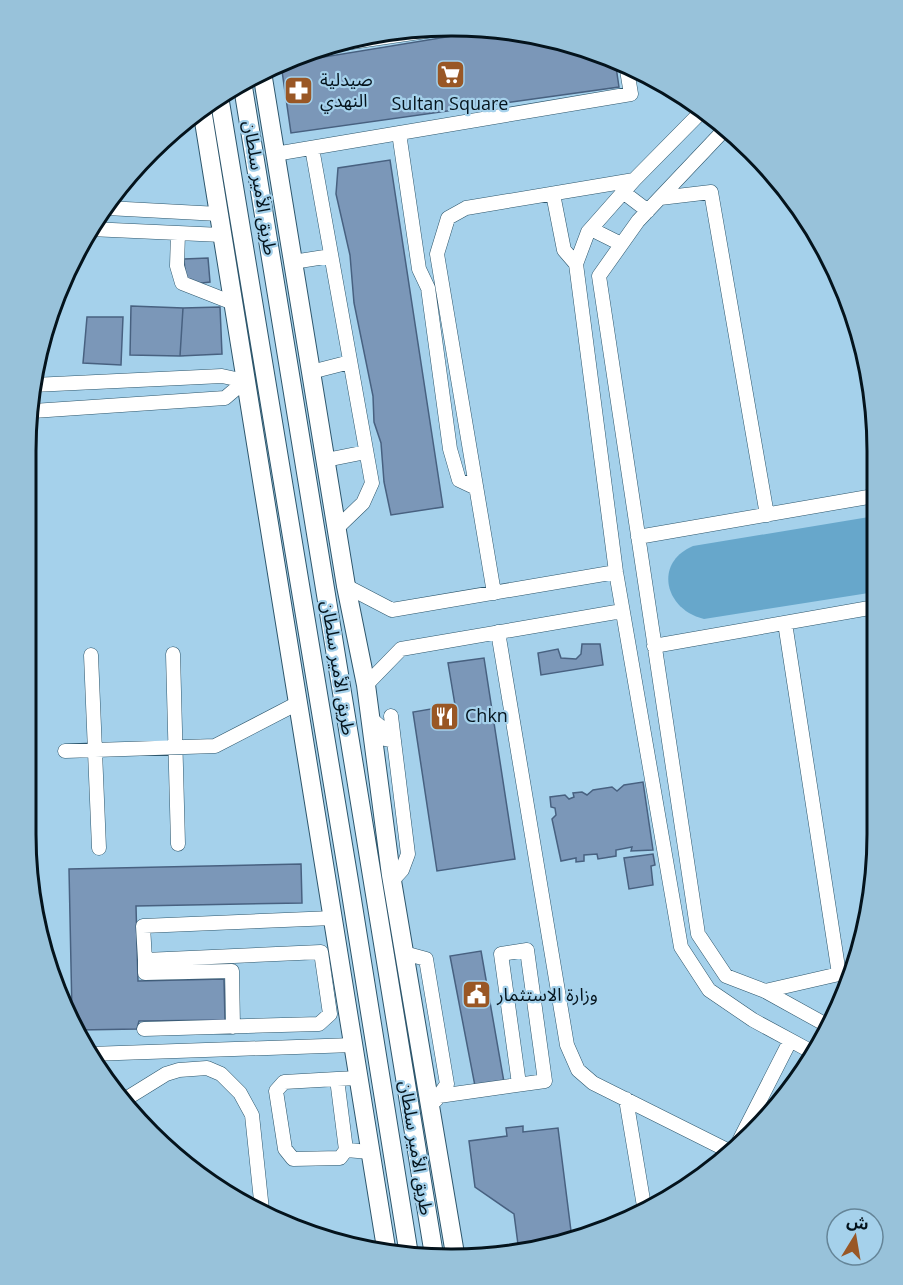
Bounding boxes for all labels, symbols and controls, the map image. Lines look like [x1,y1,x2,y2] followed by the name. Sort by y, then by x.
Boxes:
[434,59,466,91] supermarket icon: Sultan Square
[320,67,373,114] place label: صيدلية النهدي
[283,74,315,106] pharmacy icon: صيدلية النهدي
[392,91,508,115] place label: Sultan Square
[239,119,283,257] street label: طريق الأمير سلطان
[317,599,361,737] street label: طريق الأمير سلطان
[428,700,460,732] restaurant icon: Chkn
[465,703,508,727] place label: Chkn
[460,979,492,1011] public building icon: وزارة الاستثمار
[496,982,598,1006] place label: وزارة الاستثمار
[395,1079,439,1217] street label: طريق الأمير سلطان
[825,1207,885,1267] north arrow
[845,1209,871,1235] text: ش

